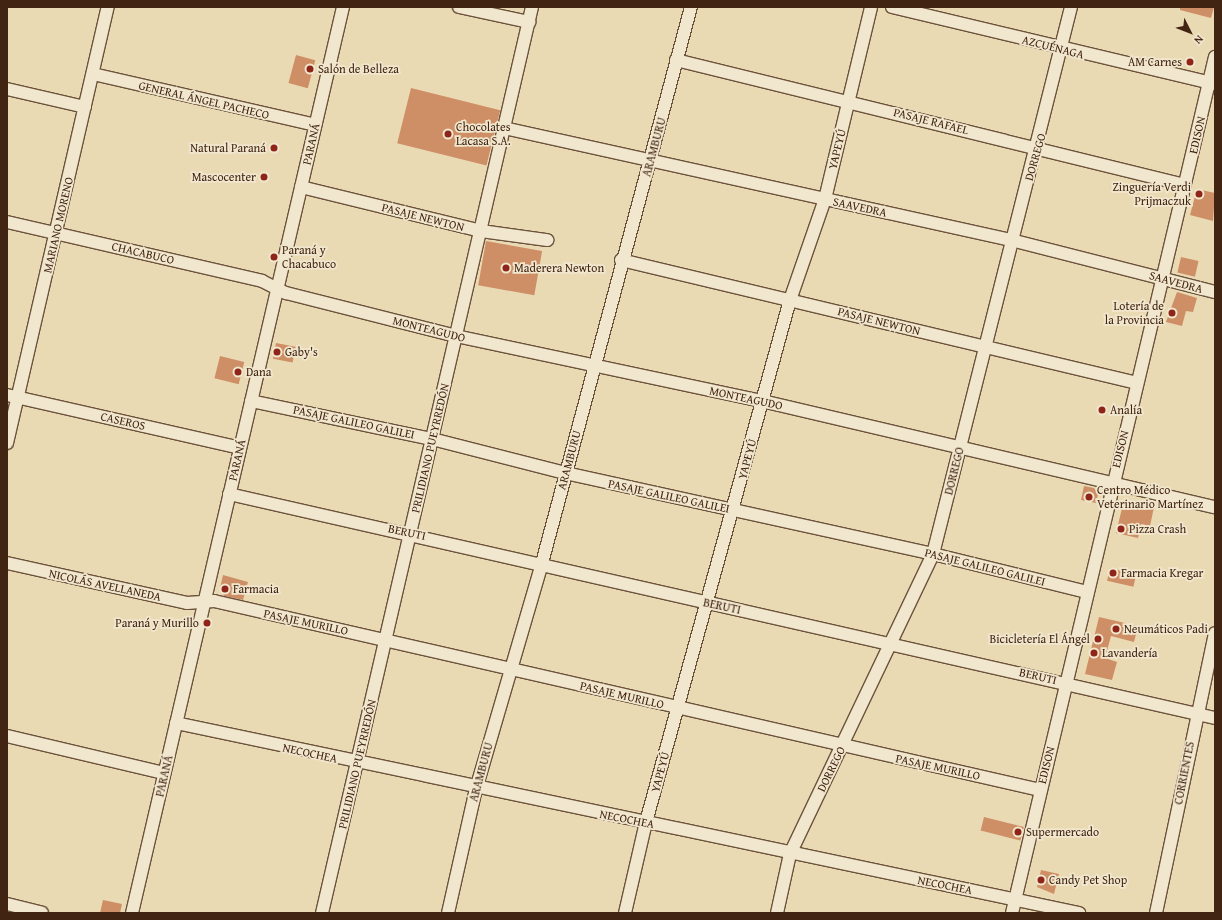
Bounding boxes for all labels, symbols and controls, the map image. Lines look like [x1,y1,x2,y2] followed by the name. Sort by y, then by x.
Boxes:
[1170,12,1210,52] north arrow
[1020,32,1086,62] street label: AZCUÉNAGA
[1191,32,1207,48] text: N
[1128,55,1182,69] place label: AM Carnes
[1185,57,1195,67] marker: AM Carnes
[318,62,399,76] place label: Salón de Belleza
[305,64,315,74] marker: Salón de Belleza
[137,78,271,122] street label: GENERAL ÁNGEL PACHECO
[892,105,970,137] street label: PASAJE RAFAEL
[1186,115,1208,155] street label: EDISON
[639,116,669,178] street label: ARAMBURU
[456,120,511,148] place label: Chocolates Lacasa S.A.
[299,122,323,166] street label: PARANÁ
[825,127,849,171] street label: YAPEYÚ
[443,129,453,139] marker: Chocolates Lacasa S.A.
[1021,132,1049,182] street label: DORREGO
[190,141,266,155] place label: Natural Paraná
[269,143,279,153] marker: Natural Paraná
[192,170,256,184] place label: Mascocenter
[259,172,269,182] marker: Mascocenter
[40,176,76,274] street label: MARIANO MORENO
[1112,180,1191,208] place label: Zinguería Verdi Prijmaczuk
[1194,189,1204,199] marker: Zinguería Verdi Prijmaczuk
[832,194,888,220] street label: SAAVEDRA
[380,200,466,234] street label: PASAJE NEWTON
[110,239,176,267] street label: CHACABUCO
[282,243,336,271] place label: Paraná y Chacabuco
[269,252,279,262] marker: Paraná y Chacabuco
[514,261,604,275] place label: Maderera Newton
[501,263,511,273] marker: Maderera Newton
[1148,268,1204,296] street label: SAAVEDRA
[1105,299,1164,327] place label: Lotería de la Provincia
[836,304,922,338] street label: PASAJE NEWTON
[1167,308,1177,318] marker: Lotería de la Provincia
[391,313,467,345] street label: MONTEAGUDO
[285,345,318,359] place label: Gaby's
[272,347,282,357] marker: Gaby's
[246,365,271,379] place label: Dana
[233,367,243,377] marker: Dana
[408,382,452,514] street label: PRILIDIANO PUEYRREDÓN
[708,383,784,413] street label: MONTEAGUDO
[292,402,416,442] street label: PASAJE GALILEO GALILEI
[1110,403,1142,417] place label: Analía
[1097,405,1107,415] marker: Analía
[99,409,147,433] street label: CASEROS
[554,429,584,491] street label: ARAMBURU
[1108,429,1132,469] street label: EDISON
[735,437,759,481] street label: YAPEYÚ
[225,438,249,482] street label: PARANÁ
[941,446,967,496] street label: DORREGO
[607,476,731,516] street label: PASAJE GALILEO GALILEI
[1097,483,1203,511] place label: Centro Médico Veterinario Martínez
[1084,492,1094,502] marker: Centro Médico Veterinario Martínez
[387,521,427,543] street label: BERUTI
[1129,522,1186,536] place label: Pizza Crash
[1116,524,1126,534] marker: Pizza Crash
[923,545,1047,589] street label: PASAJE GALILEO GALILEI
[48,566,162,604] street label: NICOLÁS AVELLANEDA
[1121,566,1204,580] place label: Farmacia Kregar
[1108,568,1118,578] marker: Farmacia Kregar
[233,582,279,596] place label: Farmacia
[220,584,230,594] marker: Farmacia
[702,595,742,617] street label: BERUTI
[262,606,350,638] street label: PASAJE MURILLO
[115,616,199,630] place label: Paraná y Murillo
[202,618,212,628] marker: Paraná y Murillo
[1124,622,1208,636] place label: Neumáticos Padi
[1111,624,1121,634] marker: Neumáticos Padi
[989,632,1090,646] place label: Bicicletería El Ángel
[1093,634,1103,644] marker: Bicicletería El Ángel
[1102,646,1158,660] place label: Lavandería
[1089,648,1099,658] marker: Lavandería
[1018,665,1058,687] street label: BERUTI
[578,678,666,712] street label: PASAJE MURILLO
[335,698,379,830] street label: PRILIDIANO PUEYRREDÓN
[281,740,339,766] street label: NECOCHEA
[1171,740,1197,806] street label: CORRIENTES
[466,741,496,803] street label: ARAMBURU
[814,744,848,794] street label: DORREGO
[1034,745,1058,785] street label: EDISON
[648,750,672,794] street label: YAPEYÚ
[894,751,982,783] street label: PASAJE MURILLO
[152,754,176,798] street label: PARANÁ
[598,807,656,831] street label: NECOCHEA
[1026,825,1099,839] place label: Supermercado
[1013,827,1023,837] marker: Supermercado
[916,873,974,897] street label: NECOCHEA
[1049,873,1127,887] place label: Candy Pet Shop
[1036,875,1046,885] marker: Candy Pet Shop

